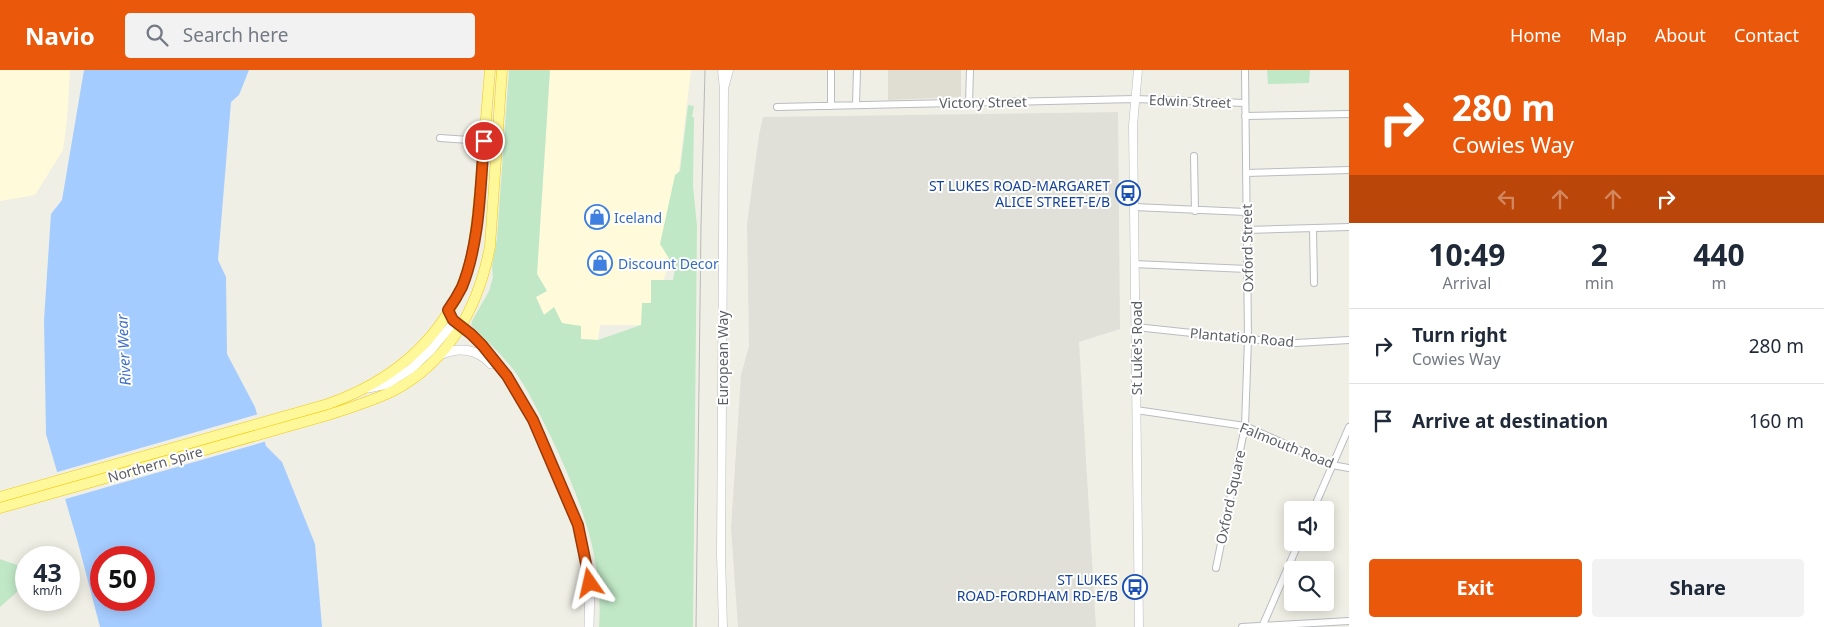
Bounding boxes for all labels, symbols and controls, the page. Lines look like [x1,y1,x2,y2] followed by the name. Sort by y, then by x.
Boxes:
[125,13,475,58] search box
[25,19,95,52] text: Navio
[143,21,171,49] icon: search
[183,22,289,48] text: Search here
[1510,23,1561,47] text: Home
[1589,23,1627,47] text: Map
[1655,23,1706,47] text: About
[1734,23,1799,47] text: Contact
[1452,84,1555,131] text: 280 m
[1148,90,1232,112] street label: Edwin Street
[1369,90,1434,155] icon: right
[939,92,1027,112] street label: Victory Street
[463,120,505,162] pin
[470,127,498,155] icon: arrive
[1452,129,1574,159] text: Cowies Way
[929,176,1110,211] place label: ST LUKES ROAD-MARGARET ALICE STREET-E/B
[1115,180,1141,206] bus stop icon: ST LUKES ROAD-MARGARET ALICE STREET-E/B
[1493,185,1521,213] icon: left
[1546,185,1574,213] icon: ahead
[1599,185,1627,213] icon: ahead
[1652,185,1680,213] icon: right
[584,204,610,230] shop icon: Iceland
[1237,204,1257,292] street label: Oxford Street
[614,208,662,227] place label: Iceland
[1428,234,1505,275] text: 10:49
[1591,234,1608,275] text: 2
[1693,234,1745,275] text: 440
[587,250,613,276] shop icon: Discount Decor
[618,254,719,273] place label: Discount Decor
[1442,272,1491,294] text: Arrival
[1585,272,1614,294] text: min
[1711,272,1726,294] text: m
[1127,301,1146,395] street label: St Luke's Road
[713,310,732,405] street label: European Way
[111,313,135,386] water label: River Wear
[1412,322,1507,348] text: Turn right
[1189,323,1295,351] street label: Plantation Road
[1369,332,1397,360] icon: right
[1749,333,1804,359] text: 280 m
[1412,348,1501,370] text: Cowies Way
[1369,407,1397,435] icon: arrive
[1412,408,1608,434] text: Arrive at destination
[1749,408,1804,434] text: 160 m
[1237,417,1337,473] street label: Falmouth Road
[105,441,205,487] street label: Northern Spire
[1211,448,1249,546] street label: Oxford Square
[1284,501,1334,611] map controls
[1284,501,1334,551] button: sound
[90,546,155,611] speed limit sign: 50
[33,555,62,589] text: 43
[563,556,615,608] position arrow
[1369,559,1582,617] button: Exit
[1592,559,1804,617] button: Share
[1284,561,1334,611] button: search
[957,570,1118,605] place label: ST LUKES ROAD-FORDHAM RD-E/B
[1122,574,1148,600] bus stop icon: ST LUKES ROAD-FORDHAM RD-E/B
[33,582,62,599] text: km/h

